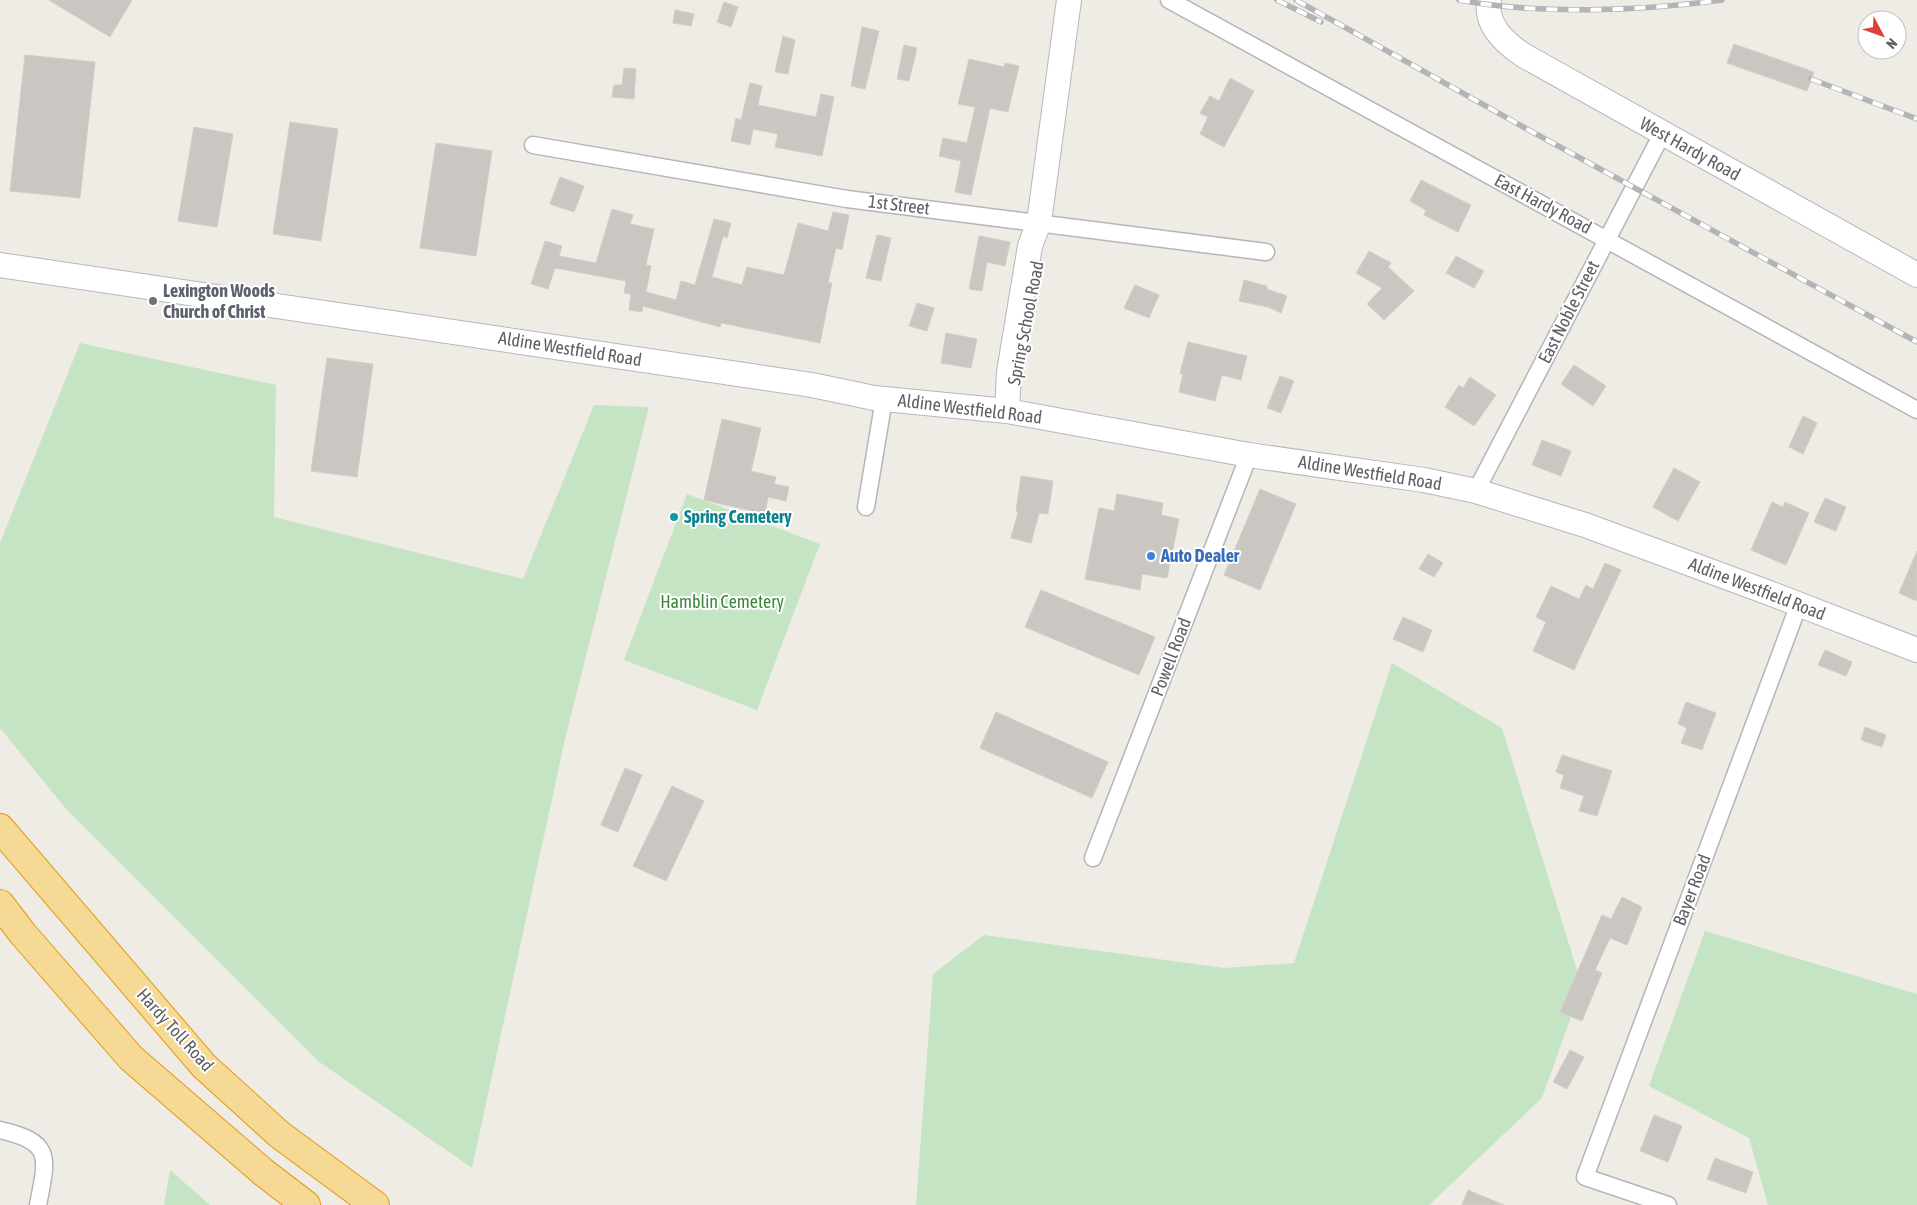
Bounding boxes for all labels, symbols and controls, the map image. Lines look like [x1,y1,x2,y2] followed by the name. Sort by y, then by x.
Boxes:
[1857,10,1907,60] north arrow
[1883,35,1901,52] text: N
[1636,112,1744,185] street label: West Hardy Road
[1491,169,1595,238] street label: East Hardy Road
[867,190,931,219] street label: 1st Street
[1534,257,1603,367] street label: East Noble Street
[1003,259,1048,387] street label: Spring School Road
[163,280,275,322] place label: Lexington Woods Church of Christ
[147,295,159,307] marker: Lexington Woods Church of Christ
[497,327,643,370] street label: Aldine Westfield Road
[897,389,1043,428] street label: Aldine Westfield Road
[1297,451,1443,494] street label: Aldine Westfield Road
[684,506,792,527] place label: Spring Cemetery
[668,511,680,523] marker: Spring Cemetery
[1160,545,1240,566] place label: Auto Dealer
[1145,550,1157,562] marker: Auto Dealer
[1686,553,1829,624] street label: Aldine Westfield Road
[660,591,784,612] park label: Hamblin Cemetery
[1146,615,1195,699] street label: Powell Road
[1668,851,1715,928] street label: Bayer Road
[133,984,218,1075] street label: Hardy Toll Road

